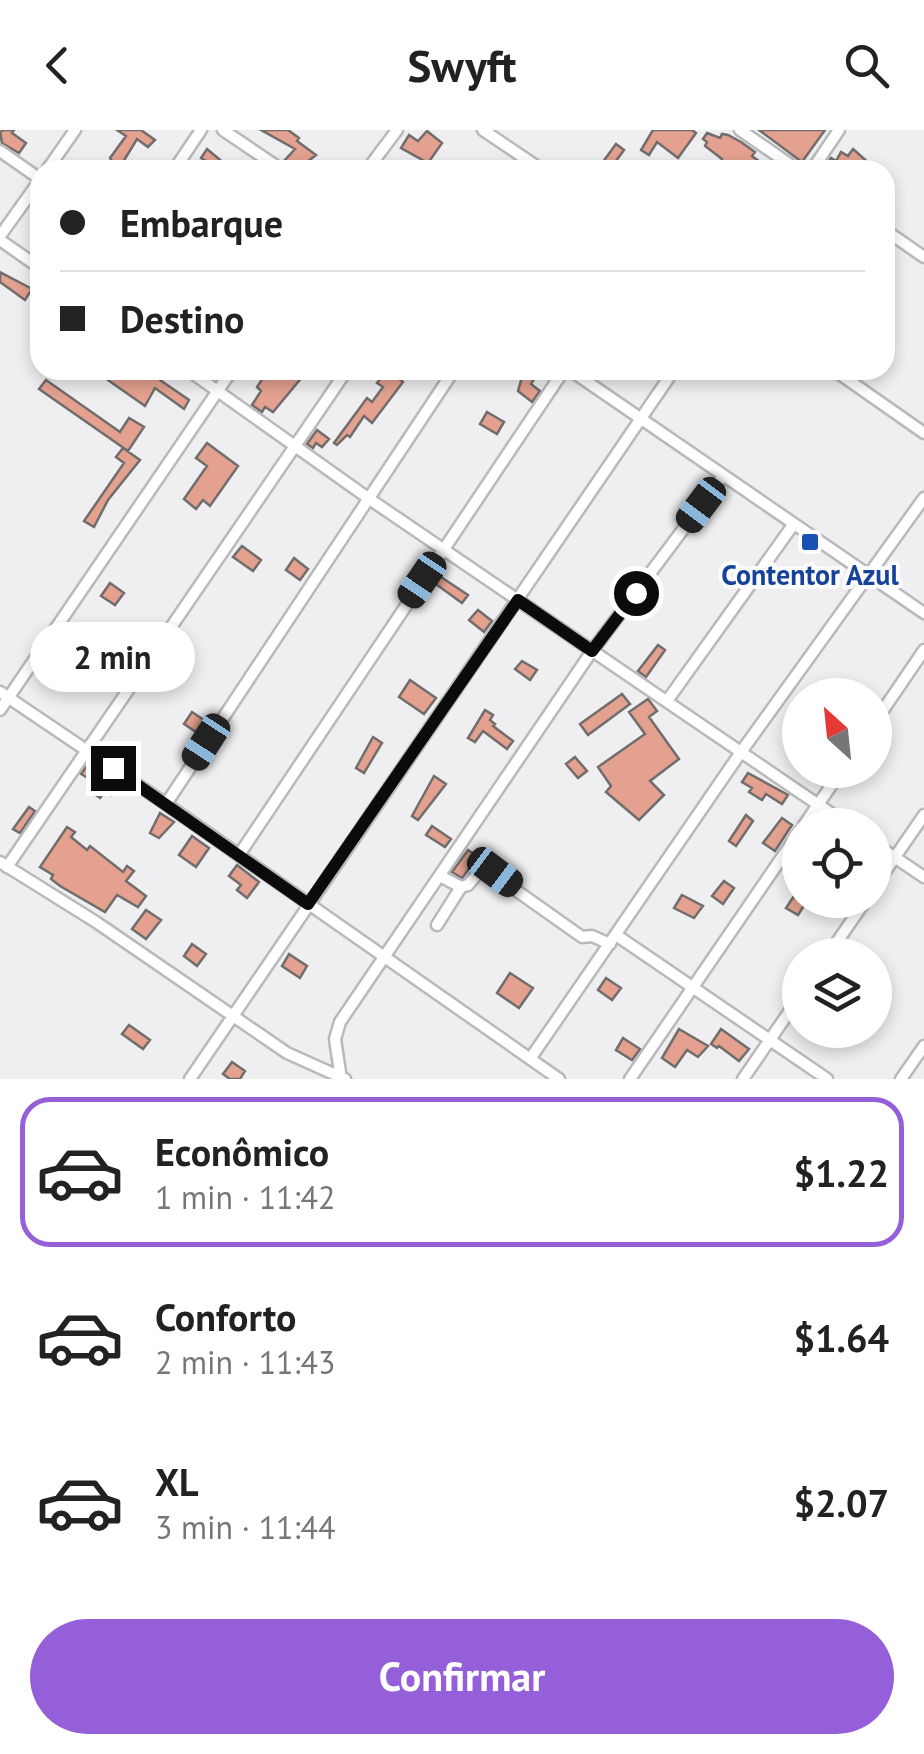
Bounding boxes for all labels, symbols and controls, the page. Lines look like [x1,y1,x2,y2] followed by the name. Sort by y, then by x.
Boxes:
[407,36,517,94] text: Swyft
[30,38,85,93] icon: back
[839,38,894,93] icon: search
[120,198,283,247] text: Embarque
[120,294,245,343] text: Destino
[671,472,731,538] car
[799,531,821,553] marker: Contentor Azul
[393,547,451,613] car
[721,556,899,593] place label: Contentor Azul
[614,571,659,616] route start
[31,623,196,693] callout: 2 min
[73,636,152,678] text: 2 min
[782,678,892,788] north arrow
[782,678,892,1048] map controls
[177,709,235,775] car
[91,746,136,791] route end
[782,808,892,918] button: locate
[462,842,528,902] car
[782,938,892,1048] button: layers
[35,1127,125,1217] icon: car
[155,1127,329,1176] text: Econômico
[793,1148,889,1197] text: $1.22
[155,1176,335,1218] text: 1 min · 11:42
[35,1292,125,1382] icon: car
[155,1292,296,1341] text: Conforto
[793,1313,889,1362] text: $1.64
[155,1341,335,1383] text: 2 min · 11:43
[35,1457,125,1547] icon: car
[155,1457,199,1506] text: XL
[793,1478,889,1527] text: $2.07
[155,1506,335,1548] text: 3 min · 11:44
[30,1619,894,1734] button: Confirmar

